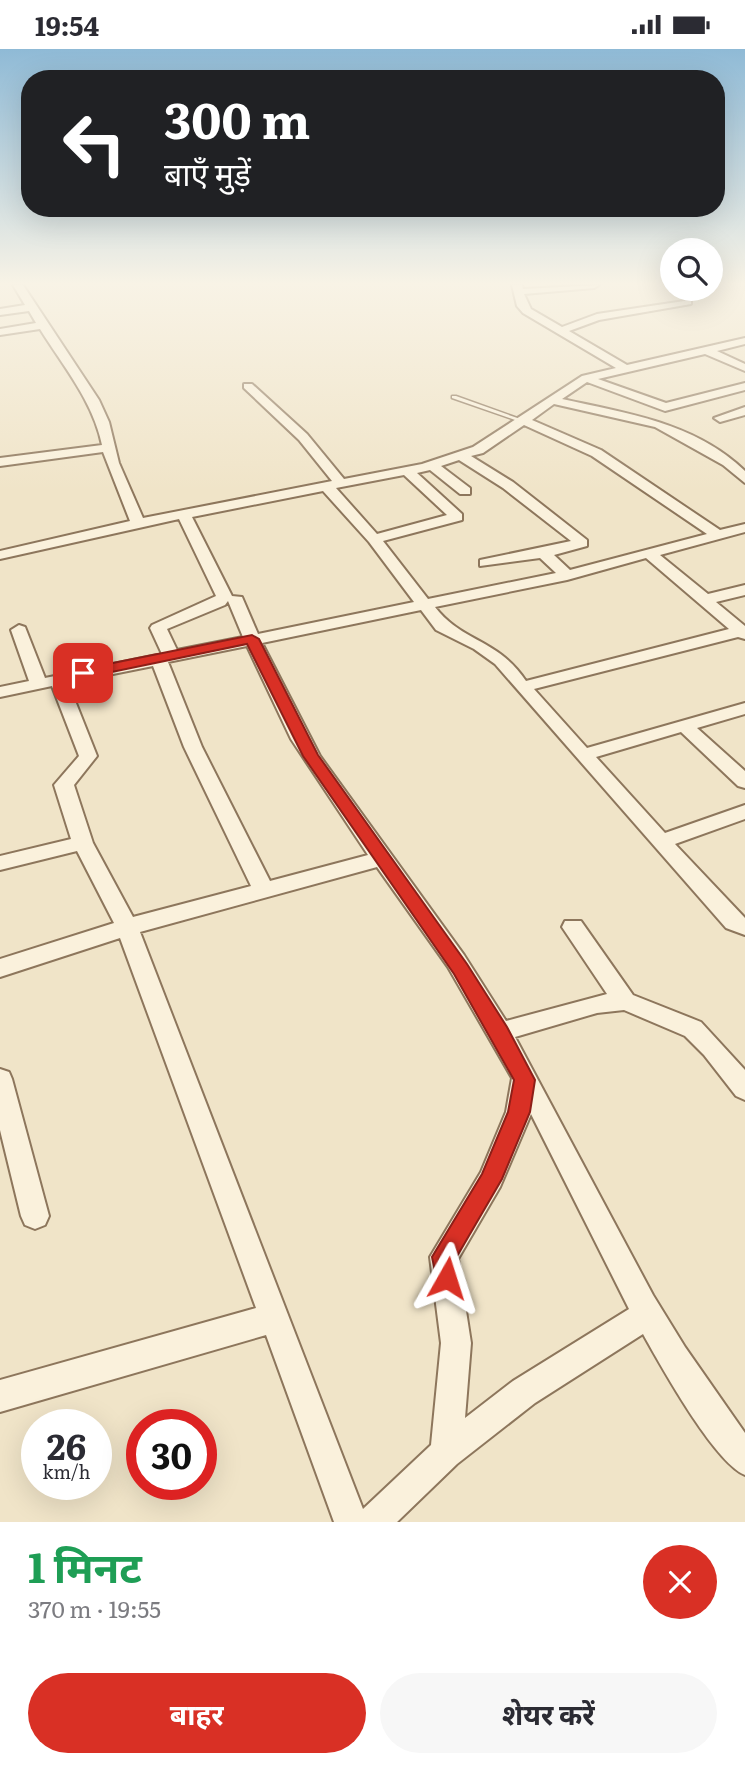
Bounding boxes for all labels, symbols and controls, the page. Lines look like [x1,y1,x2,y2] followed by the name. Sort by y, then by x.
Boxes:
[35,5,99,44] text: 19:54
[164,81,310,154] text: 300 m
[49,98,140,189] icon: left
[164,148,251,196] text: बाएँ मुड़ें
[660,238,723,301] map controls
[660,238,723,301] button: search
[53,643,113,703] pin
[64,654,102,692] icon: arrive
[410,1241,484,1315] position arrow
[126,1409,217,1500] speed limit sign: 30
[47,1419,86,1471] text: 26
[43,1458,90,1485] text: km/h
[28,1534,142,1596] text: 1 मिनट
[643,1545,717,1619] button: close
[28,1591,161,1625] text: 370 m · 19:55
[28,1673,366,1753] button: बाहर
[380,1673,717,1753] button: शेयर करें

